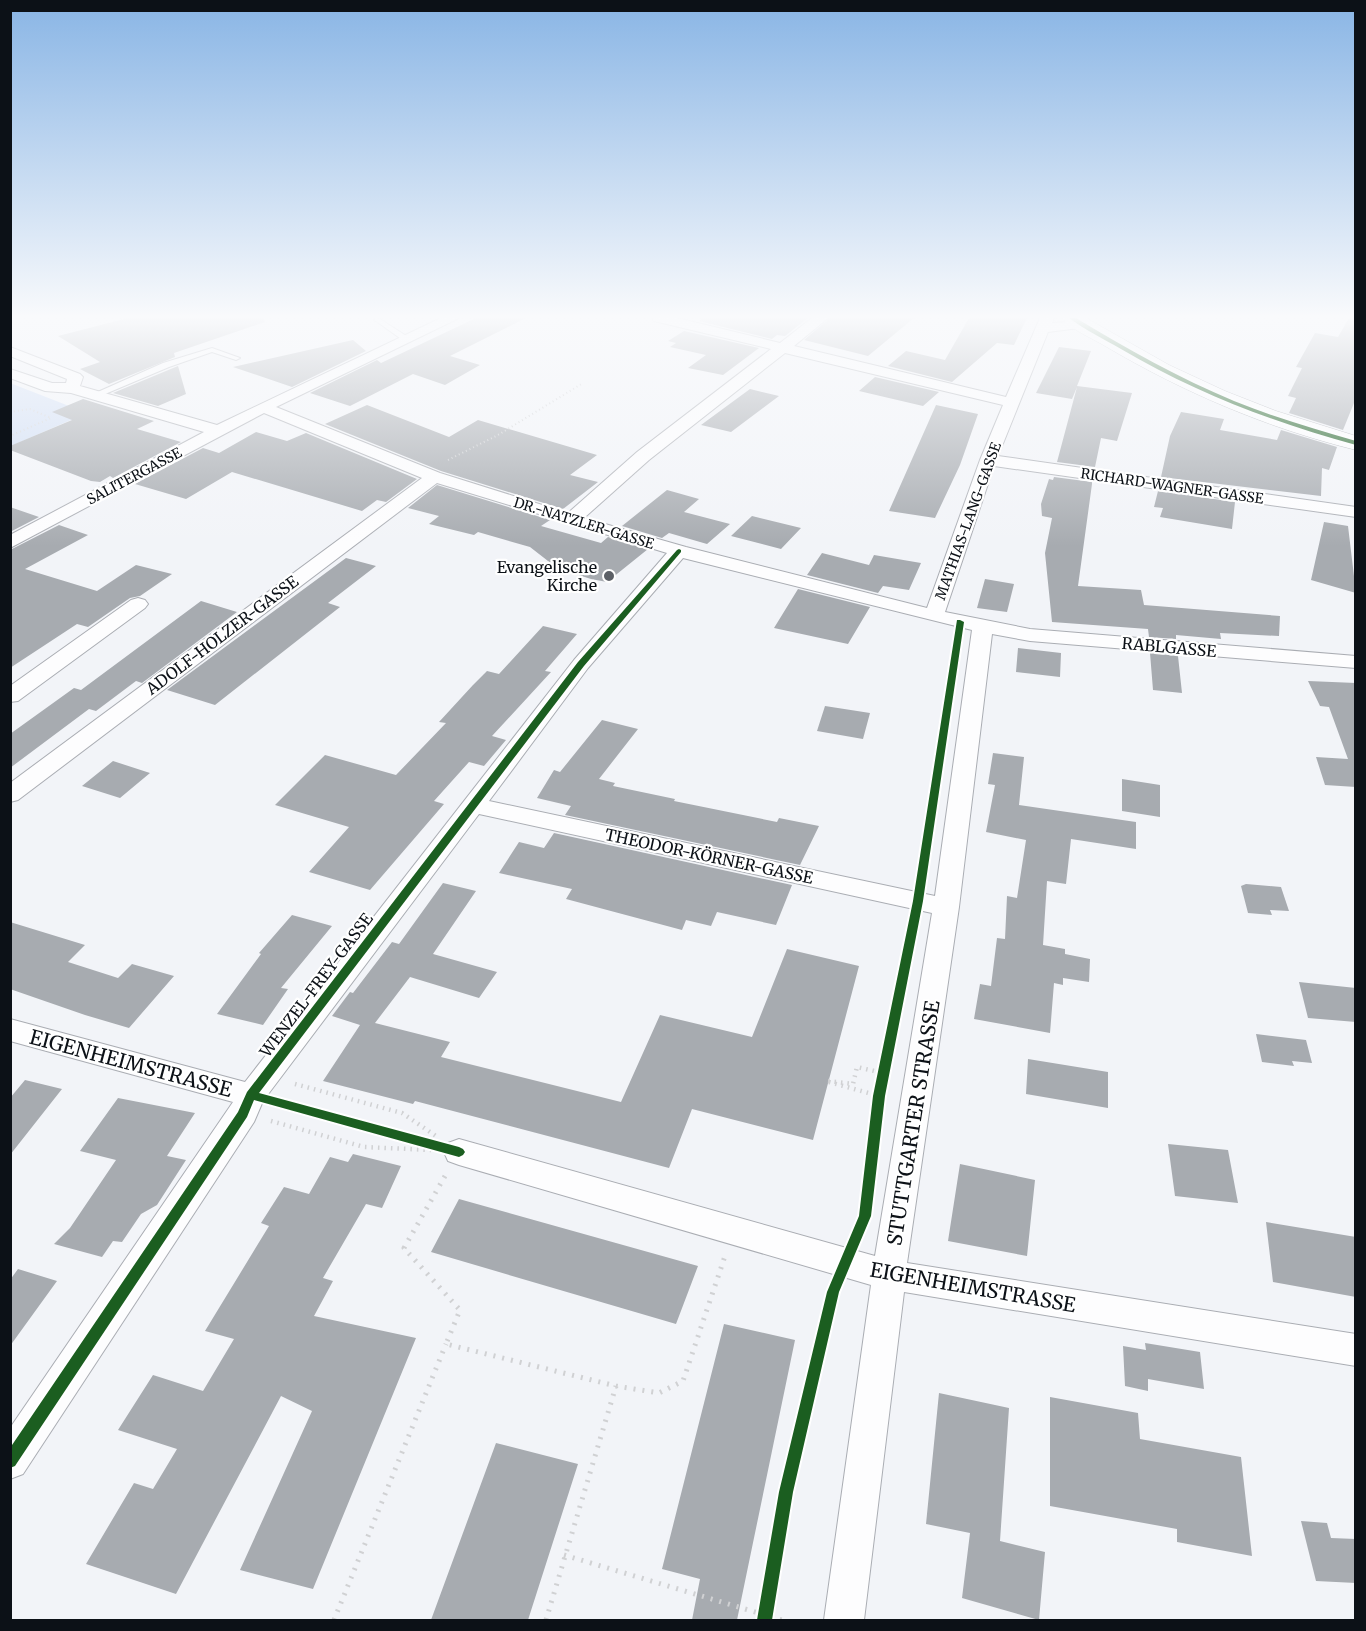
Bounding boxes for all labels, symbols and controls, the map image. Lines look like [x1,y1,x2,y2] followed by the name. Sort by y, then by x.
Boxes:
[931,440,1005,602] street label: MATHIAS-LANG-GASSE
[83,443,185,509] street label: SALITERGASSE
[1079,464,1265,508] street label: RICHARD-WAGNER-GASSE
[512,493,657,553] street label: DR.-NATZLER-GASSE
[497,557,597,595] place label: Evangelische Kirche
[602,569,616,583] marker: Evangelische Kirche
[141,571,303,699] street label: ADOLF-HOLZER-GASSE
[1121,633,1218,661] street label: RABLGASSE
[603,824,816,888] street label: THEODOR-KÖRNER-GASSE
[255,908,377,1062] street label: WENZEL-FREY-GASSE
[881,998,945,1247] street label: STUTTGARTER STRASSE
[27,1024,235,1102] street label: EIGENHEIMSTRASSE
[868,1257,1078,1317] street label: EIGENHEIMSTRASSE

